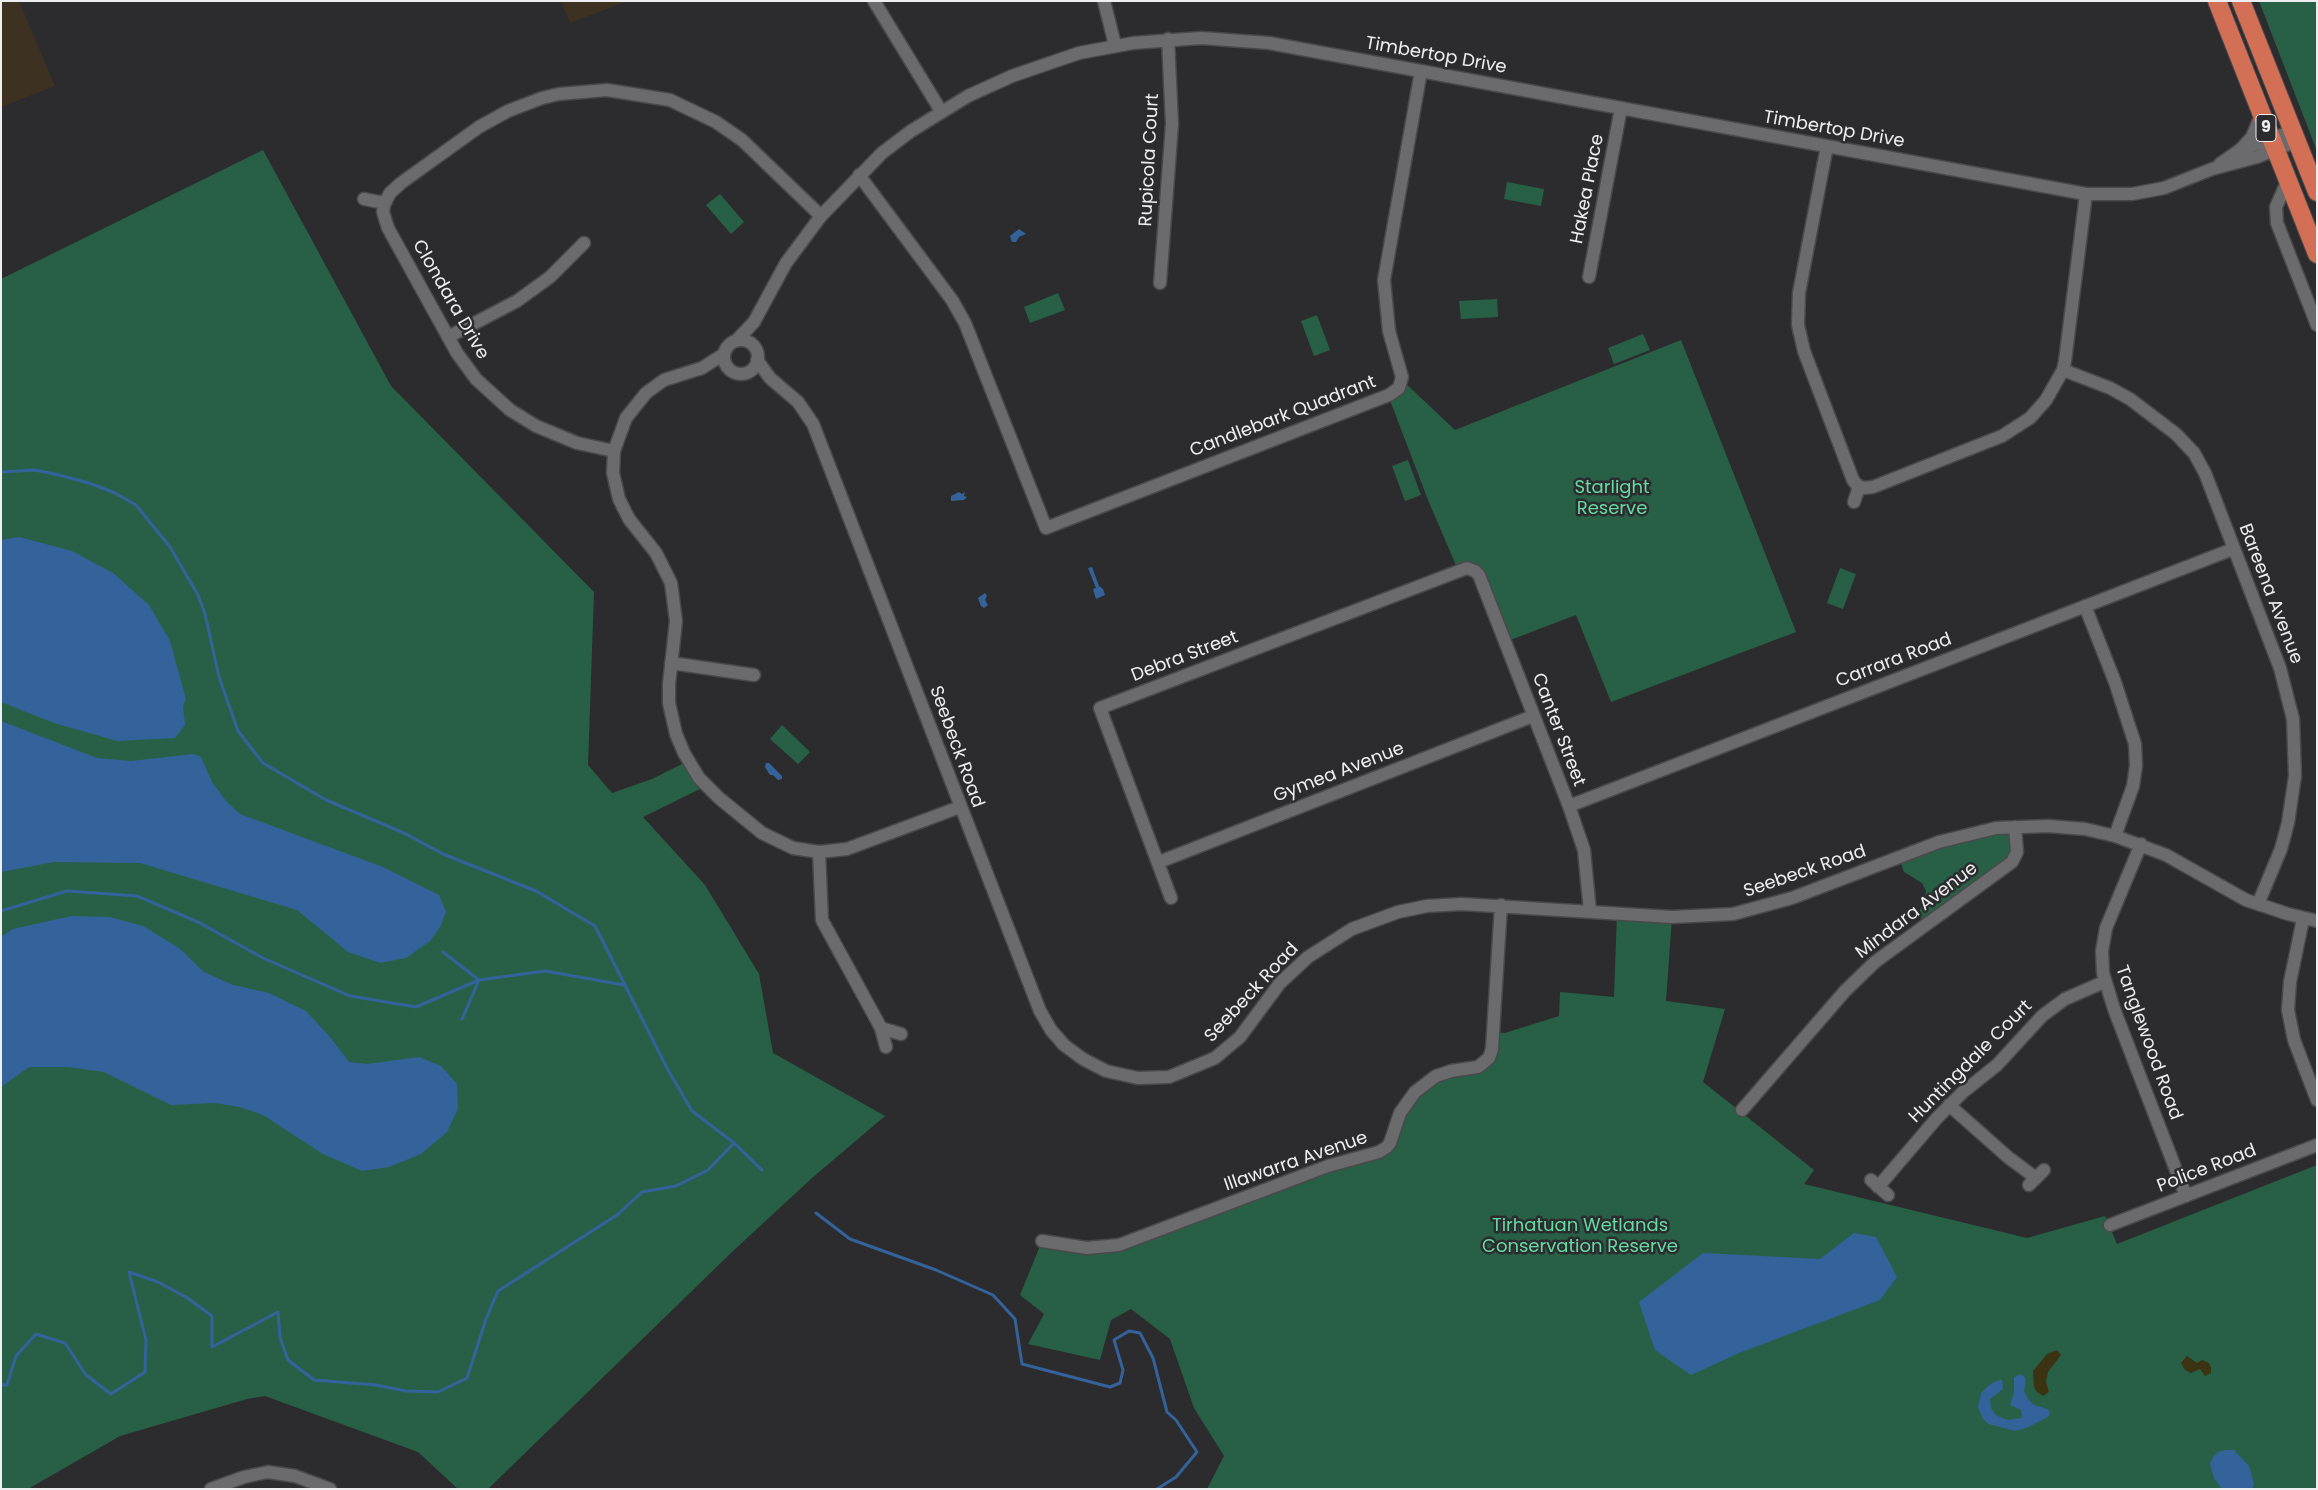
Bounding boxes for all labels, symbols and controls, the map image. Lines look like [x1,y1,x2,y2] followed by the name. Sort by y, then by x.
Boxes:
[1364,33,1508,79] street label: Timbertop Drive
[1136,93,1164,227] street label: Rupicola Court
[1762,107,1906,153] street label: Timbertop Drive
[2256,115,2276,142] road number: 9
[1567,132,1609,246] street label: Hakea Place
[407,236,493,364] street label: Clondara Drive
[1187,372,1379,462] street label: Candlebark Quadrant
[1574,477,1650,520] park label: Starlight Reserve
[2233,521,2307,667] street label: Bareena Avenue
[1129,627,1241,687] street label: Debra Street
[1833,629,1955,693] street label: Carrara Road
[1527,670,1589,790] street label: Canter Street
[924,683,988,811] street label: Seebeck Road
[1271,738,1407,808] street label: Gymea Avenue
[1741,841,1869,903] street label: Seebeck Road
[1852,858,1982,964] street label: Mindara Avenue
[1200,939,1304,1047] street label: Seebeck Road
[2110,963,2186,1123] street label: Tanglewood Road
[1905,996,2037,1128] street label: Huntingdale Court
[1221,1127,1371,1197] street label: Illawarra Avenue
[2154,1140,2260,1198] street label: Police Road
[1482,1215,1678,1258] park label: Tirhatuan Wetlands Conservation Reserve

